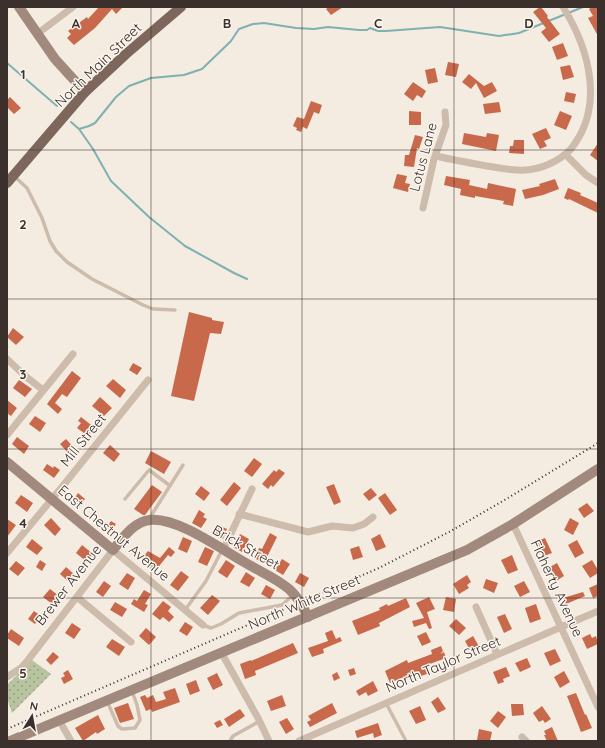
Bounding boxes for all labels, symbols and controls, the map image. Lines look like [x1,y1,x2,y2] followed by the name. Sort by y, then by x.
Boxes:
[72,15,81,31] text: A
[223,15,231,31] text: B
[374,15,382,31] text: C
[524,15,534,31] text: D
[51,19,145,111] street label: North Main Street
[20,66,26,82] text: 1
[405,120,441,194] street label: Lotus Lane
[19,216,27,232] text: 2
[20,366,27,382] text: 3
[56,410,110,470] street label: Mill Street
[54,481,174,585] street label: East Chestnut Avenue
[19,515,27,531] text: 4
[209,521,283,574] street label: Brick Street
[527,536,587,640] street label: Flaherty Avenue
[31,541,105,629] street label: Brewer Avenue
[245,570,363,634] street label: North White Street
[383,632,503,696] street label: North Taylor Street
[19,665,27,681] text: 5
[12,696,52,736] north arrow
[29,699,39,714] text: N

